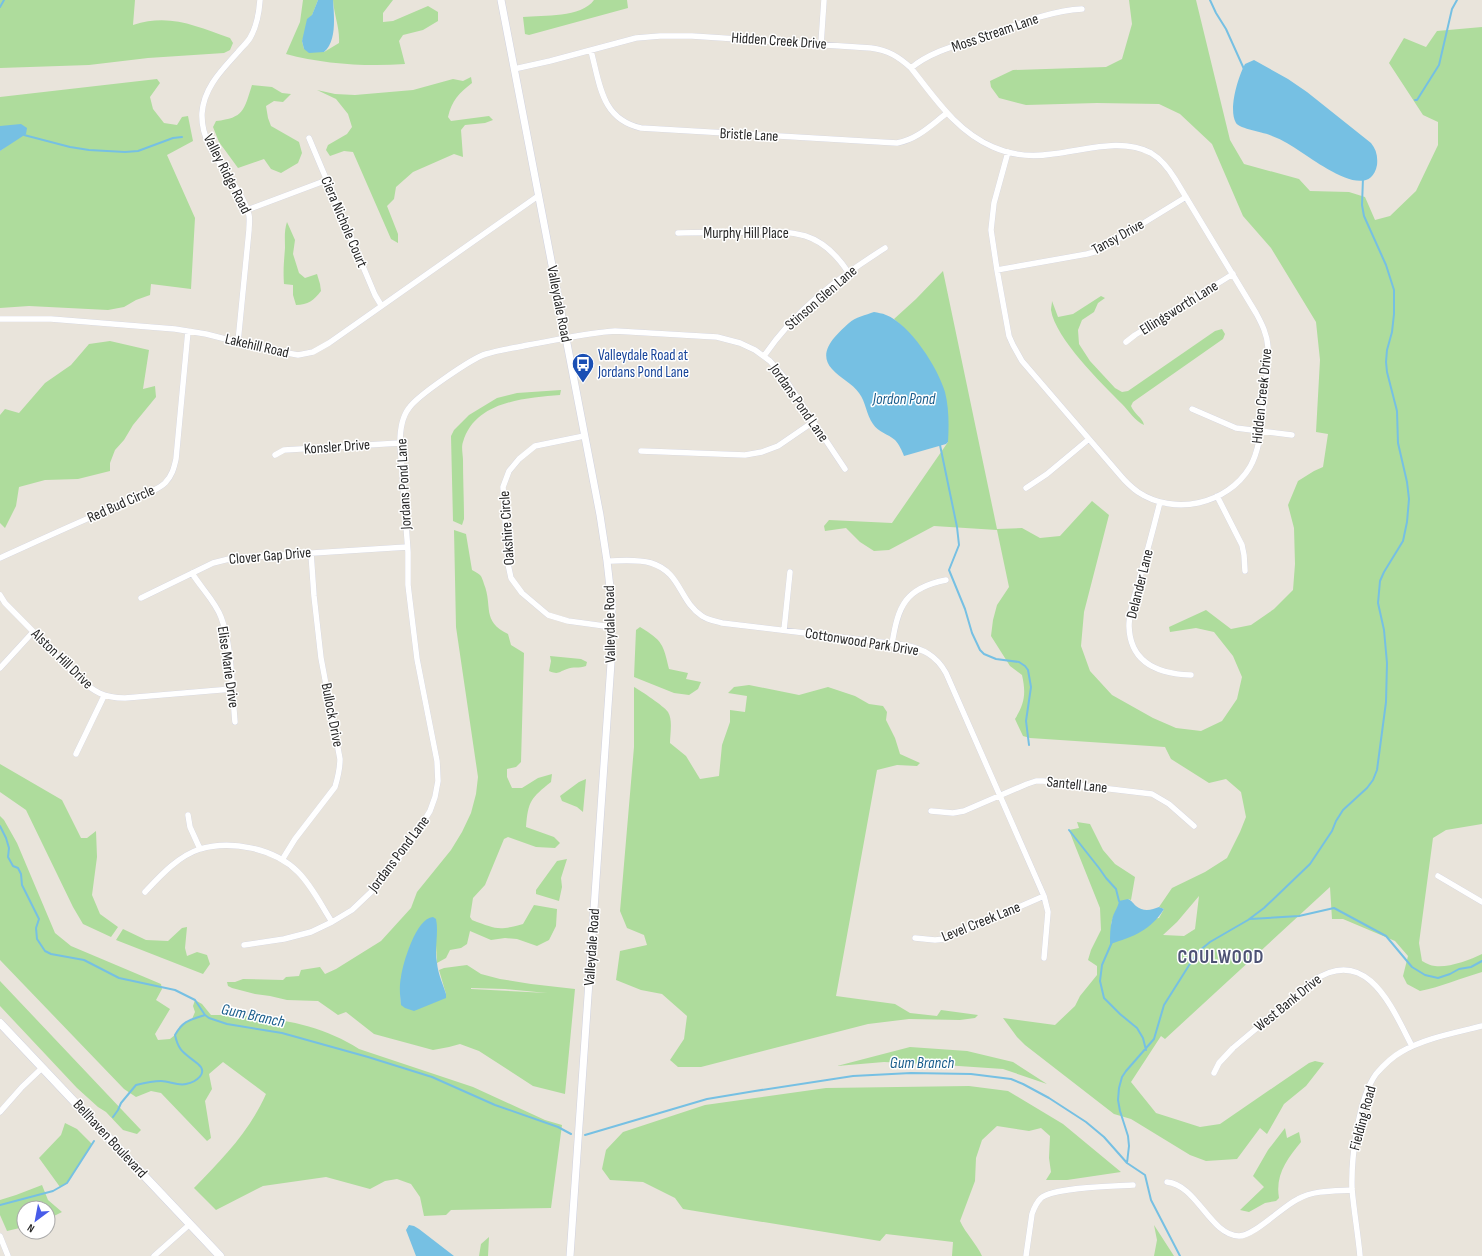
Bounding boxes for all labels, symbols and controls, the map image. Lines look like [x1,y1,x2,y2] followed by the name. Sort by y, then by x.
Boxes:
[949,9,1041,57] street label: Moss Stream Lane
[731,28,827,54] street label: Hidden Creek Drive
[719,124,779,146] street label: Bristle Lane
[199,131,255,217] street label: Valley Ridge Road
[316,173,372,271] street label: Ciera Nichole Court
[1088,215,1148,259] street label: Tansy Drive
[703,224,789,243] street label: Murphy Hill Place
[781,261,861,335] street label: Stinson Glen Lane
[542,264,576,344] street label: Valleydale Road
[1136,276,1222,340] street label: Ellingsworth Lane
[223,329,291,363] street label: Lakehill Road
[597,346,689,382] place label: Valleydale Road at Jordans Pond Lane
[1248,348,1276,444] street label: Hidden Creek Drive
[570,351,596,384] bus stop icon: Valleydale Road at Jordans Pond Lane
[765,359,833,446] street label: Jordans Pond Lane
[872,390,936,409] water label: Jordon Pond
[303,435,371,459] street label: Konsler Drive
[392,438,416,531] street label: Jordans Pond Lane
[84,481,158,527] street label: Red Bud Circle
[495,490,519,566] street label: Oakshire Circle
[228,543,312,569] street label: Clover Gap Drive
[1122,547,1158,621] street label: Delander Lane
[600,585,620,663] street label: Valleydale Road
[26,624,97,693] street label: Alston Hill Drive
[804,624,920,660] street label: Cottonwood Park Drive
[213,625,243,709] street label: Elise Marie Drive
[316,681,348,749] street label: Bullock Drive
[1046,772,1108,798] street label: Santell Lane
[363,812,434,897] street label: Jordans Pond Lane
[939,898,1023,946] street label: Level Creek Lane
[580,908,604,986] street label: Valleydale Road
[1178,946,1264,969] district label: COULWOOD
[1251,970,1325,1036] street label: West Bank Drive
[220,1000,287,1032] water label: Gum Branch
[890,1054,954,1073] water label: Gum Branch
[1345,1083,1381,1153] street label: Fielding Road
[69,1096,151,1182] street label: Bellhaven Boulevard
[16,1200,56,1240] north arrow
[25,1221,37,1235] text: N

